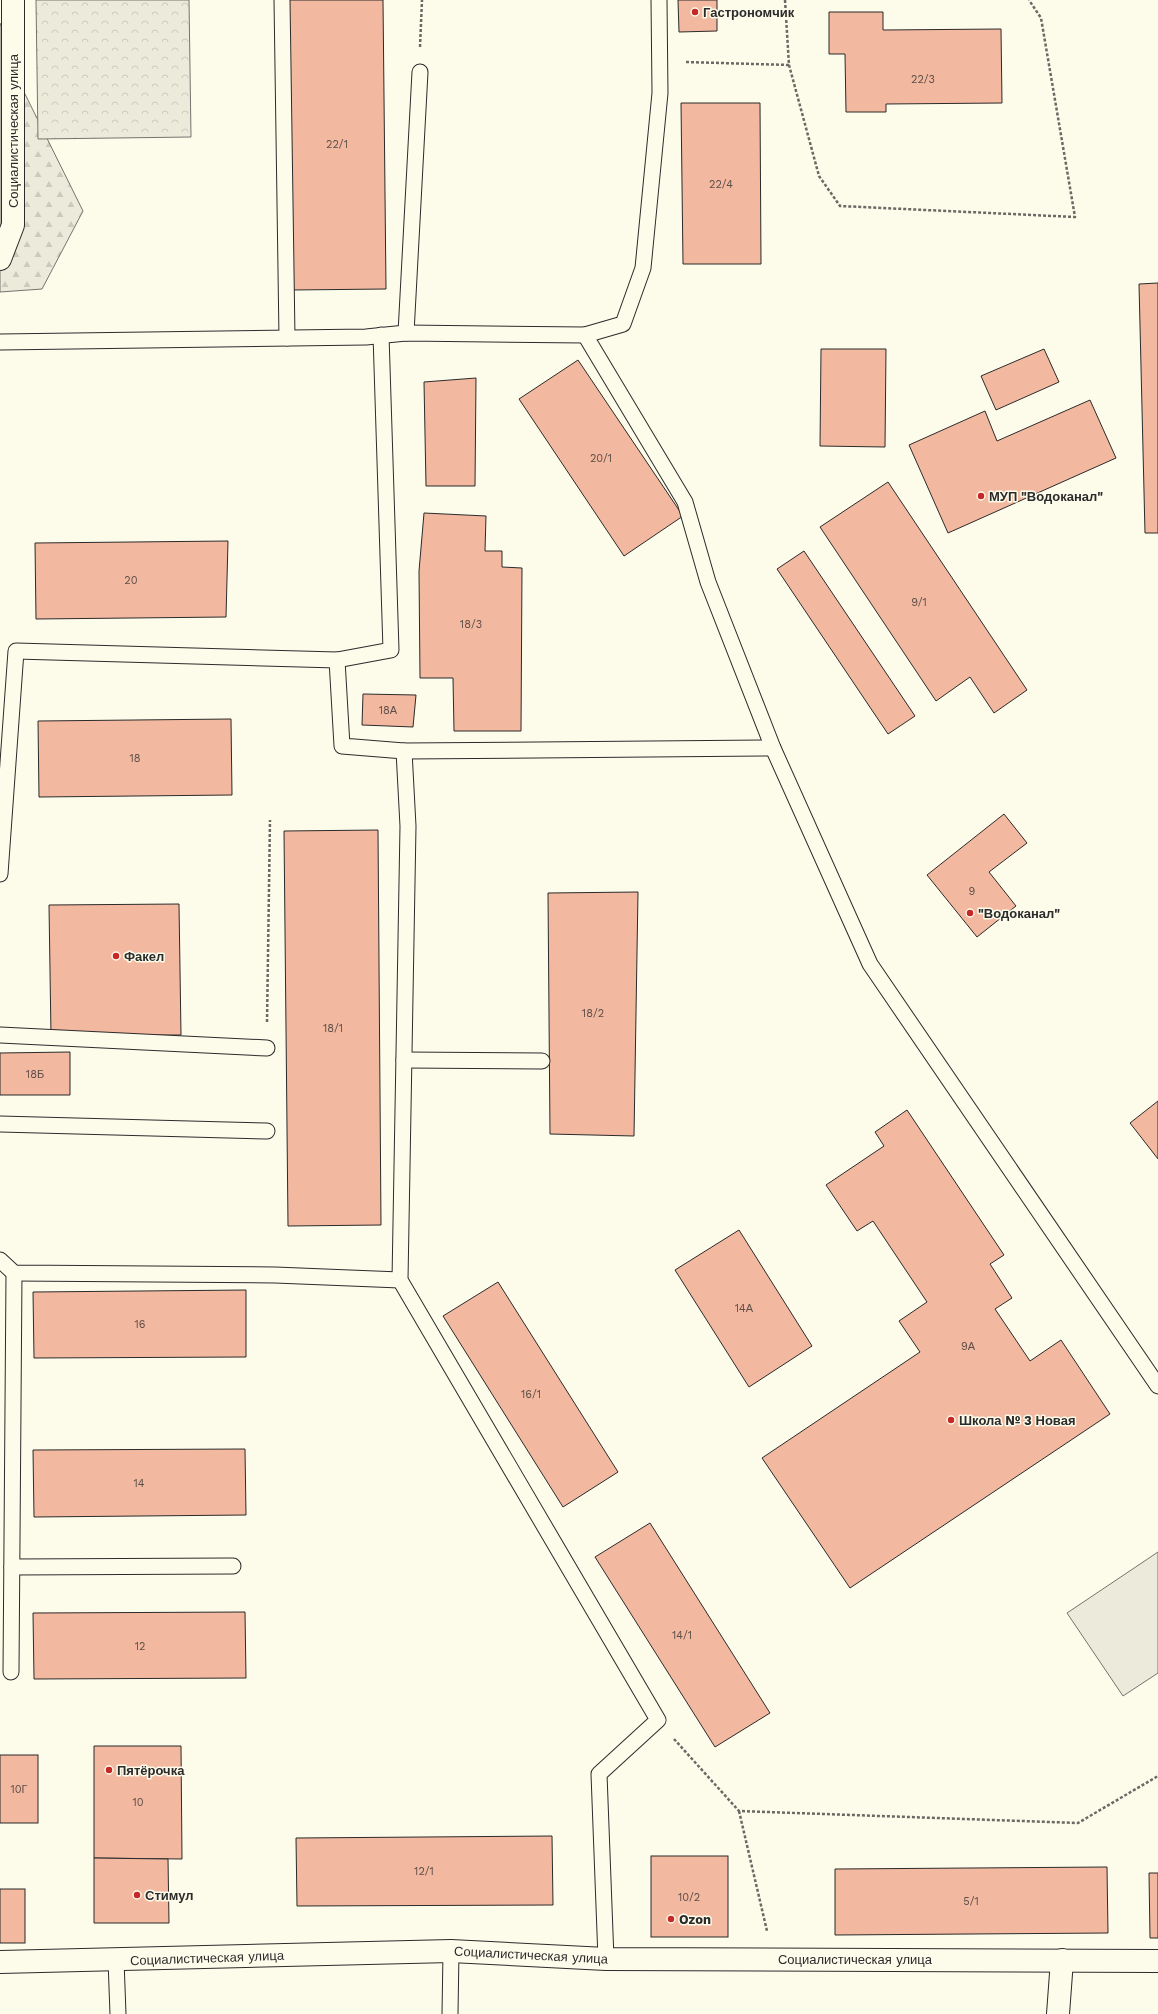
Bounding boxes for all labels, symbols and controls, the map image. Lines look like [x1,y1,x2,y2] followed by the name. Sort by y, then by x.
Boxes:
[703,5,795,20] place label: Гастрономчик
[690,7,700,17] marker: Гастрономчик
[6,53,21,208] street label: Социалистическая улица
[911,73,935,86] house number: 22/3
[326,138,348,151] house number: 22/1
[709,178,733,191] house number: 22/4
[590,452,612,465] house number: 20/1
[989,489,1103,504] place label: МУП "Водоканал"
[976,491,986,501] marker: МУП "Водоканал"
[124,574,138,587] house number: 20
[911,596,927,609] house number: 9/1
[460,618,482,631] house number: 18/3
[379,704,398,717] house number: 18А
[129,752,141,765] house number: 18
[969,885,976,898] house number: 9
[978,906,1060,921] place label: "Водоканал"
[965,908,975,918] marker: "Водоканал"
[124,949,164,964] place label: Факел
[111,951,121,961] marker: Факел
[582,1007,604,1020] house number: 18/2
[323,1022,343,1035] house number: 18/1
[26,1068,44,1081] house number: 18Б
[735,1302,754,1315] house number: 14А
[135,1318,146,1331] house number: 16
[961,1340,976,1353] house number: 9А
[521,1388,541,1401] house number: 16/1
[959,1413,1075,1428] place label: Школа № 3 Новая
[946,1415,956,1425] marker: Школа № 3 Новая
[133,1477,145,1490] house number: 14
[672,1629,692,1642] house number: 14/1
[135,1640,145,1653] house number: 12
[117,1763,185,1778] place label: Пятёрочка
[104,1765,114,1775] marker: Пятёрочка
[10,1783,28,1796] house number: 10Г
[132,1796,144,1809] house number: 10
[414,1865,434,1878] house number: 12/1
[145,1888,194,1903] place label: Стимул
[132,1890,142,1900] marker: Стимул
[678,1891,700,1904] house number: 10/2
[963,1895,979,1908] house number: 5/1
[679,1912,711,1927] place label: Ozon
[666,1914,676,1924] marker: Ozon
[454,1943,609,1967] street label: Социалистическая улица
[130,1948,285,1968] street label: Социалистическая улица
[778,1952,933,1967] street label: Социалистическая улица

